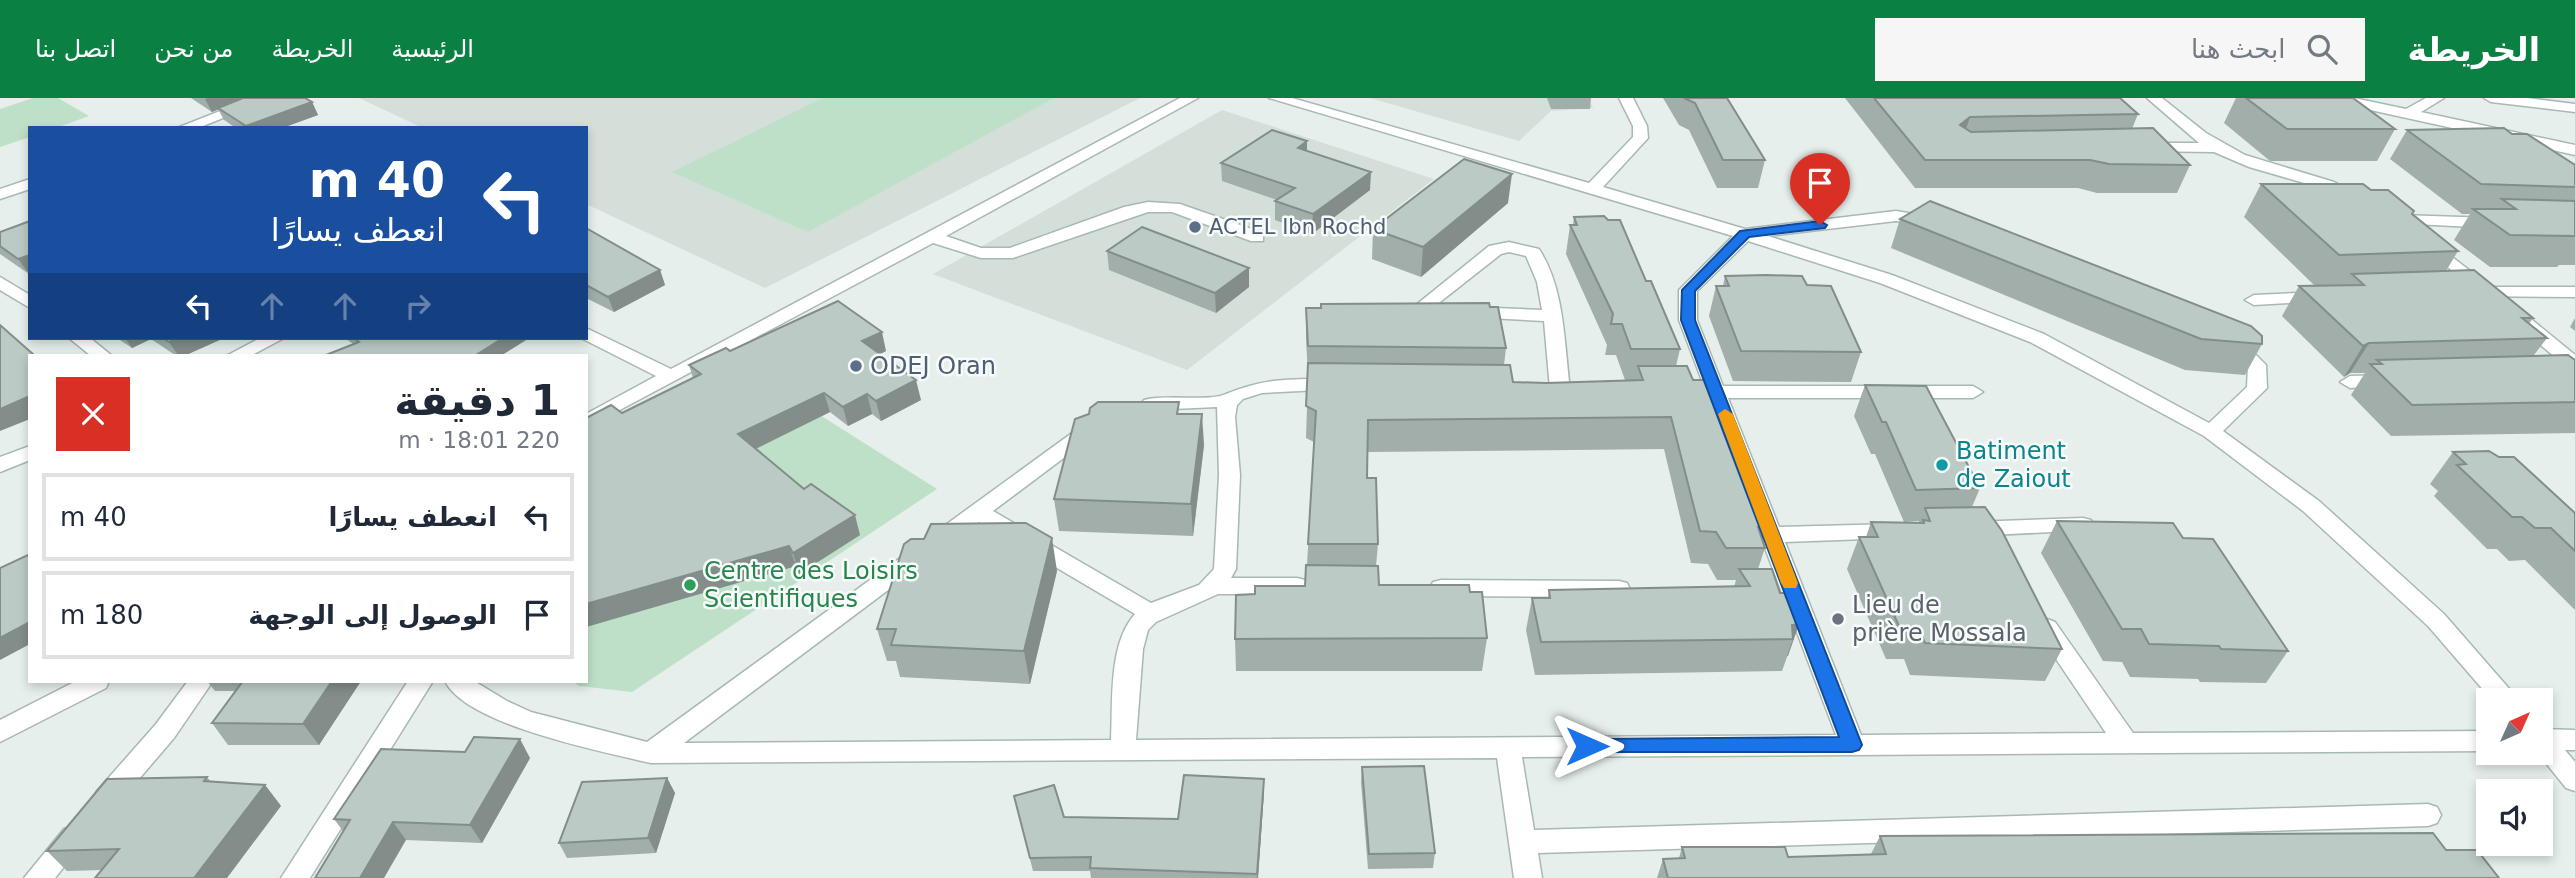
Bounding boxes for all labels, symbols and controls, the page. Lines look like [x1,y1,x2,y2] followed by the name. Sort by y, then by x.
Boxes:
[1875,18,2365,81] search box
[2303,30,2341,68] icon: search
[2407,30,2540,69] text: الخريطة
[2191,34,2285,64] text: ابحث هنا
[35,35,116,63] text: اتصل بنا
[154,35,233,63] text: من نحن
[271,35,353,63] text: الخريطة
[391,35,474,63] text: الرئيسية
[309,152,445,209] text: 40 m
[1790,153,1850,225] pin
[469,154,560,245] icon: left
[1801,164,1839,202] icon: arrive
[271,211,445,249] text: انعطف يسارًا
[1209,215,1386,239] place label: ACTEL Ibn Rochd
[1187,219,1203,235] marker: ACTEL Ibn Rochd
[180,287,218,325] icon: left
[253,287,291,325] icon: ahead
[326,287,364,325] icon: ahead
[399,287,437,325] icon: right
[870,352,996,380] place label: ODEJ Oran
[848,358,864,374] marker: ODEJ Oran
[394,376,560,425] text: 1 دقيقة
[56,377,130,451] button: close
[398,427,560,453] text: 220 m · 18:01
[1956,437,2071,493] place label: Batiment de Zaiout
[1934,457,1950,473] marker: Batiment de Zaiout
[518,498,556,536] icon: left
[60,502,127,532] text: 40 m
[328,502,497,532] text: انعطف يسارًا
[704,557,918,613] place label: Centre des Loisirs Scientifiques
[682,577,698,593] marker: Centre des Loisirs Scientifiques
[1852,591,2027,647] place label: Lieu de prière Mossala
[518,596,556,634] icon: arrive
[60,600,143,630] text: 180 m
[248,600,497,630] text: الوصول إلى الوجهة
[1830,611,1846,627] marker: Lieu de prière Mossala
[2476,688,2553,765] north arrow
[2476,688,2553,856] map controls
[1550,709,1624,783] position arrow
[2476,779,2553,856] button: sound

